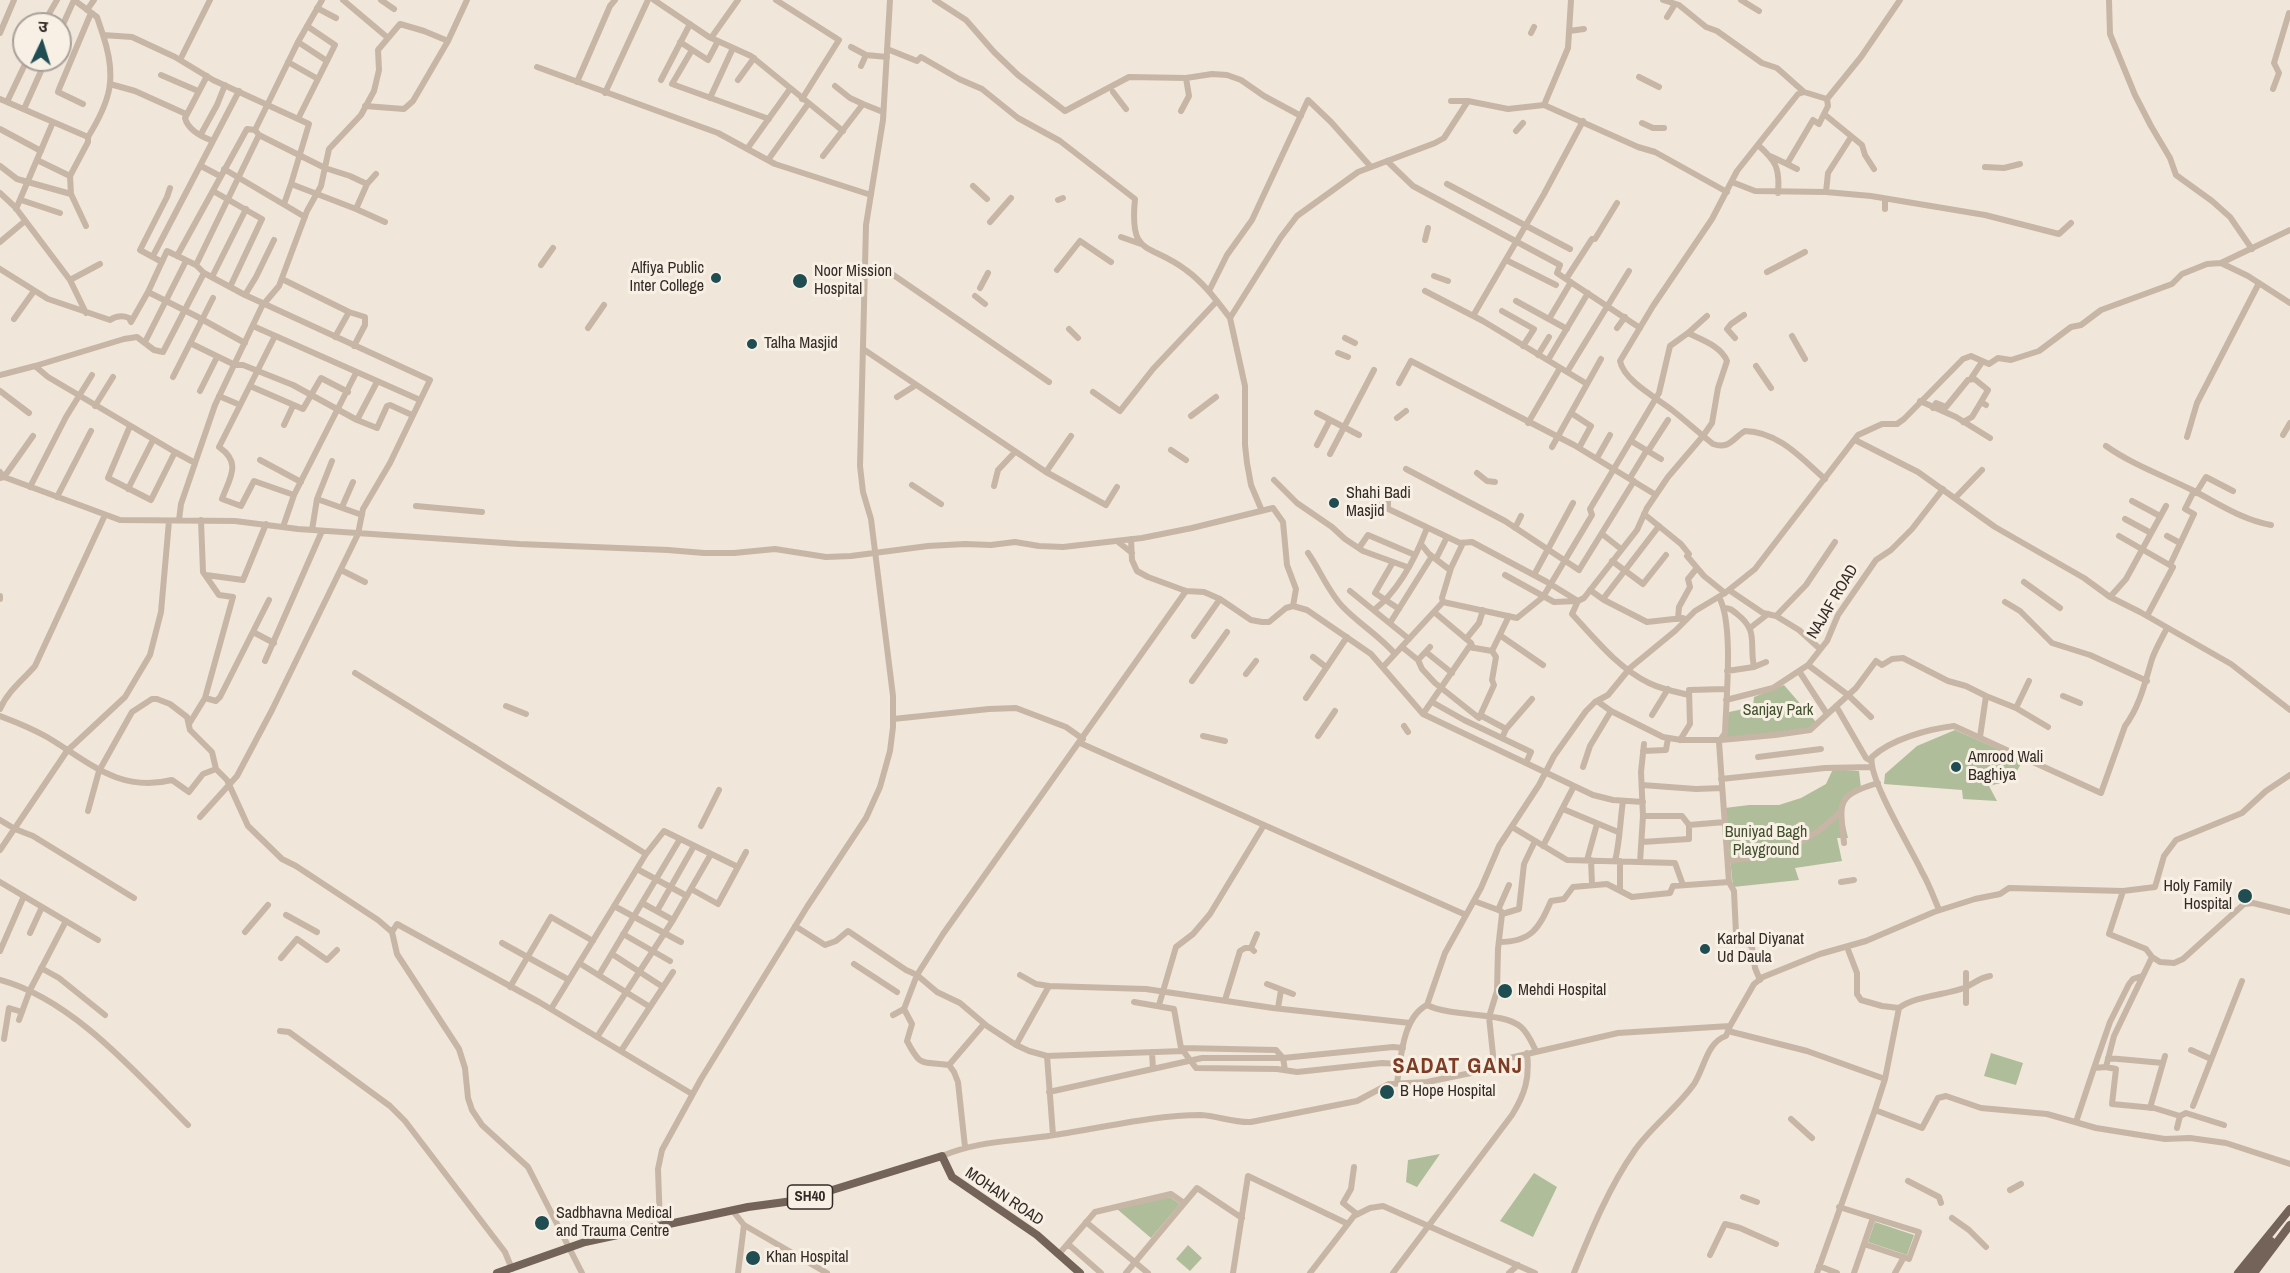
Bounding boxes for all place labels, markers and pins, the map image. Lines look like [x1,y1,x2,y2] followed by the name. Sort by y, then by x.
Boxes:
[630,259,704,297] place label: Alfiya Public Inter College
[814,262,892,300] place label: Noor Mission Hospital
[709,271,723,285] marker: Alfiya Public Inter College
[791,272,809,290] marker: Noor Mission Hospital
[764,334,838,354] place label: Talha Masjid
[745,337,759,351] marker: Talha Masjid
[1346,484,1411,522] place label: Shahi Badi Masjid
[1327,496,1341,510] marker: Shahi Badi Masjid
[1968,748,2043,786] place label: Amrood Wali Baghiya
[1949,760,1963,774] marker: Amrood Wali Baghiya
[2163,877,2232,915] place label: Holy Family Hospital
[2236,887,2254,905] marker: Holy Family Hospital
[1717,930,1804,968] place label: Karbal Diyanat Ud Daula
[1698,942,1712,956] marker: Karbal Diyanat Ud Daula
[1518,981,1606,1001] place label: Mehdi Hospital
[1496,982,1514,1000] marker: Mehdi Hospital
[1400,1082,1496,1102] place label: B Hope Hospital
[1378,1083,1396,1101] marker: B Hope Hospital
[556,1204,672,1242] place label: Sadbhavna Medical and Trauma Centre
[533,1214,551,1232] marker: Sadbhavna Medical and Trauma Centre
[766,1248,848,1268] place label: Khan Hospital
[744,1249,762,1267] marker: Khan Hospital

